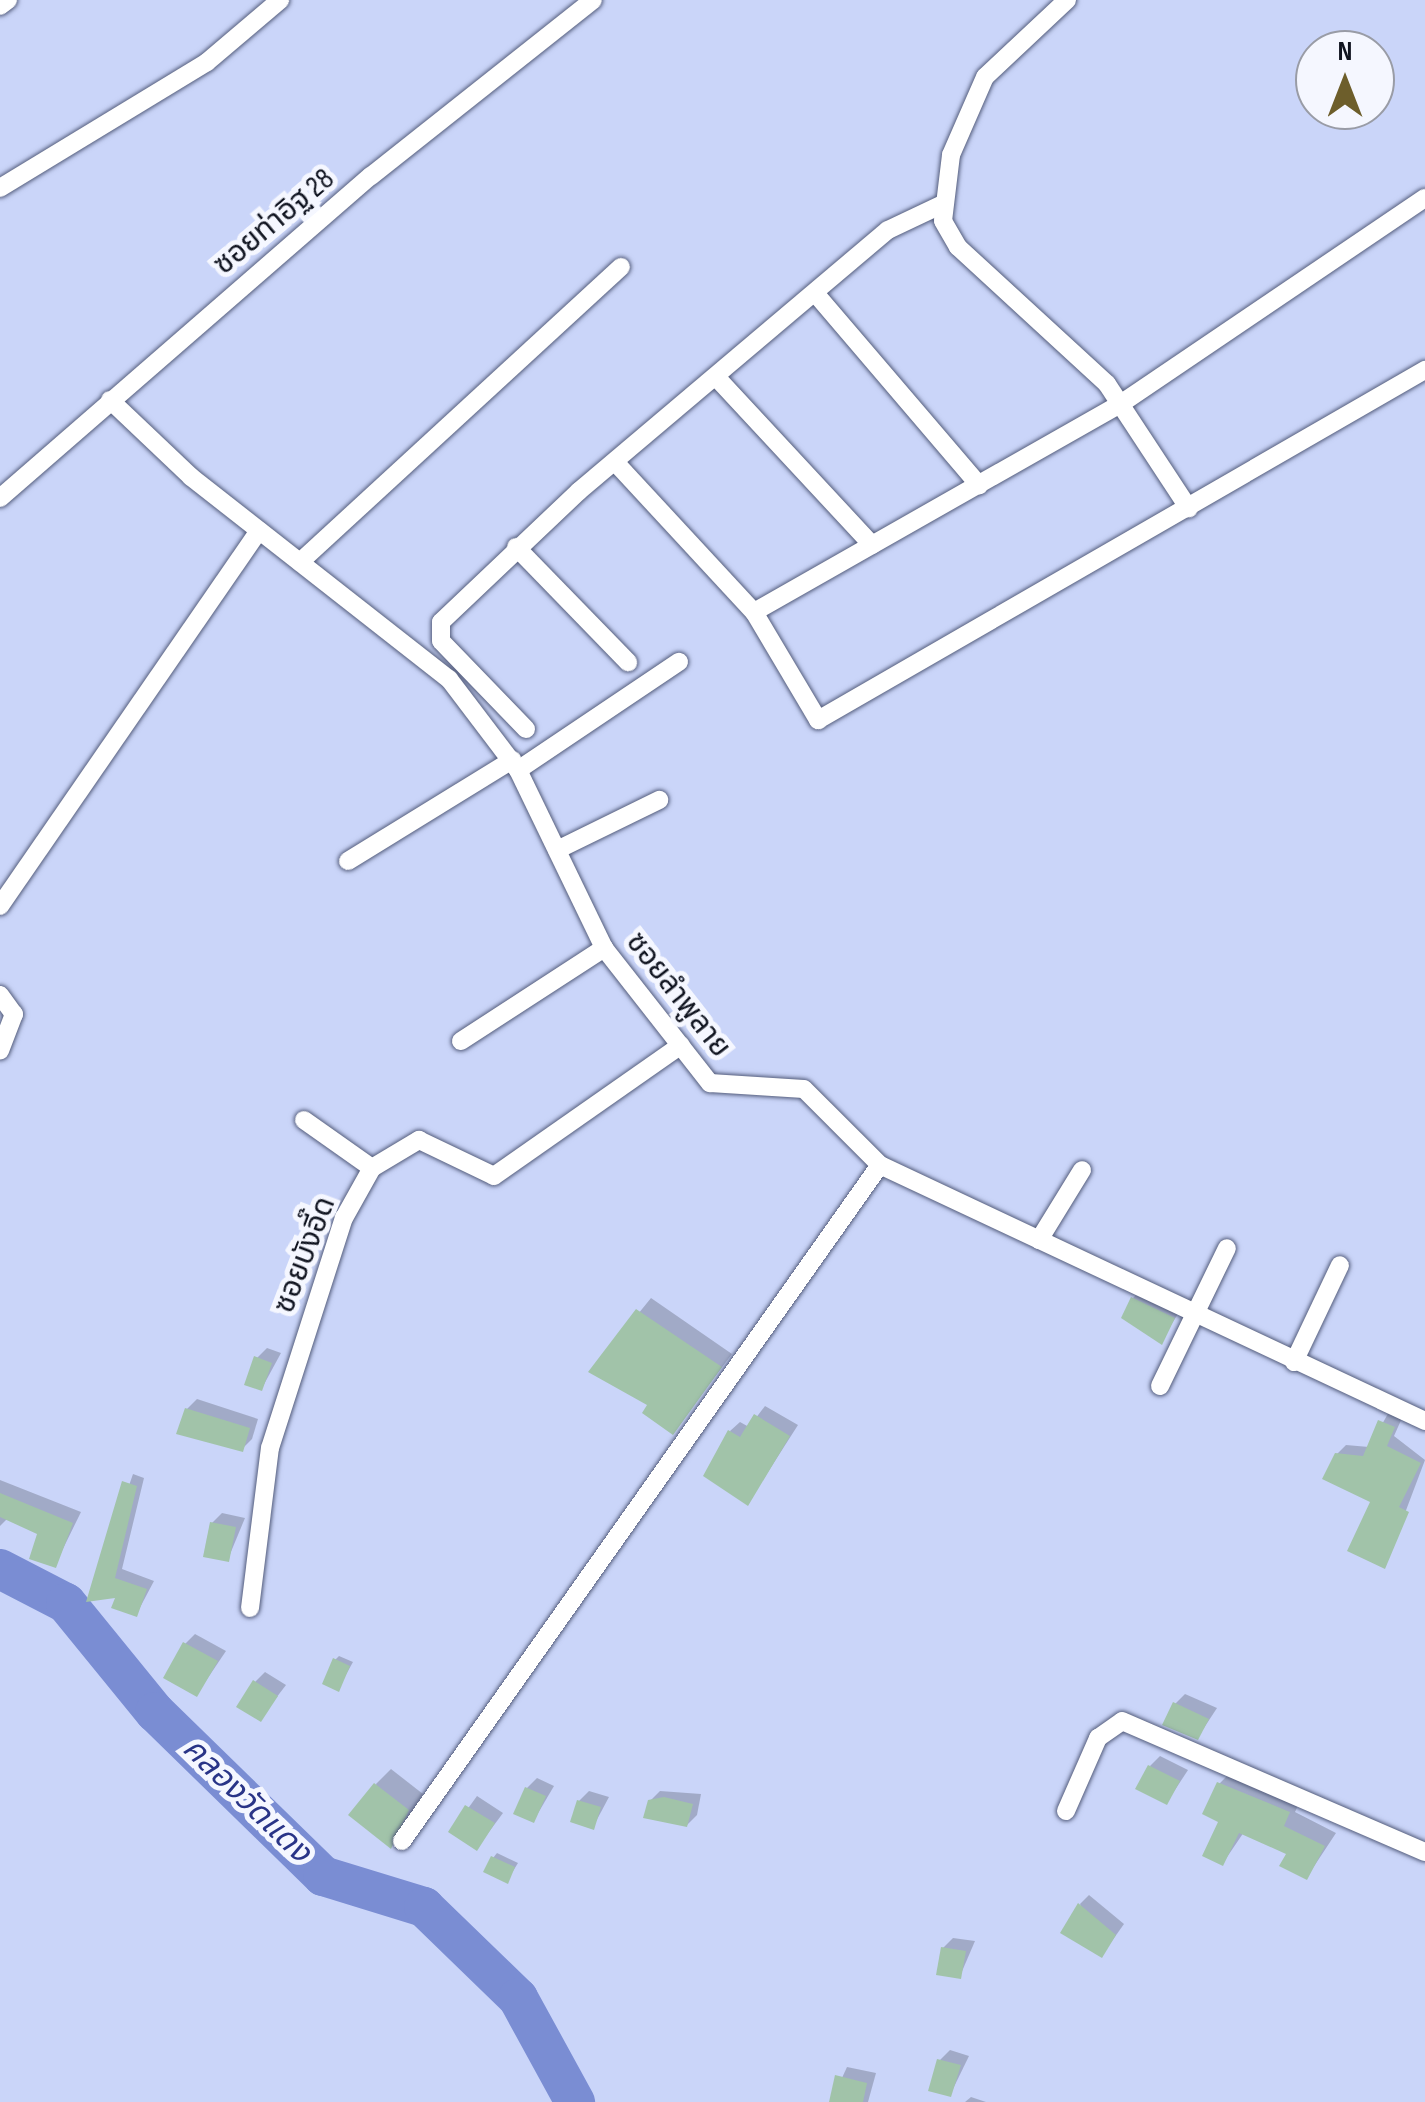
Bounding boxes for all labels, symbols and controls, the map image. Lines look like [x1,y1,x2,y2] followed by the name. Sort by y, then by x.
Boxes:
[1295,30,1395,130] north arrow
[1338,35,1352,68] text: N
[206,161,342,283] street label: ซอยท่าอิฐ 28
[618,925,738,1065] street label: ซอยลำพูลาย
[266,1192,344,1318] street label: ซอยบังอี๊ด
[174,1730,318,1872] water label: คลองวัดแดง

